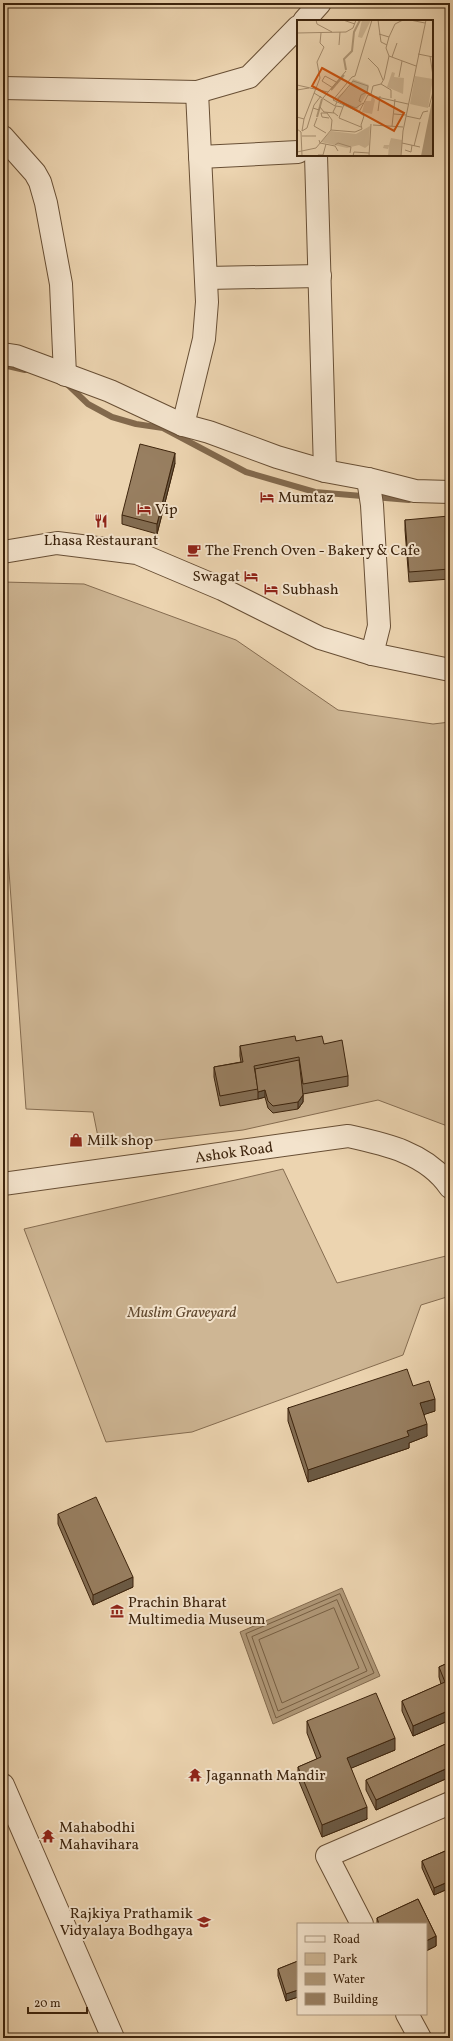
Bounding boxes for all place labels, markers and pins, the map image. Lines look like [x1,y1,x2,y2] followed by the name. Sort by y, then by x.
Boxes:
[278,488,334,509] place label: Mumtaz
[259,489,275,505] hotel icon: Mumtaz
[155,500,178,521] place label: Vip
[136,501,152,517] hotel icon: Vip
[93,513,109,529] restaurant icon: Lhasa Restaurant
[44,531,158,552] place label: Lhasa Restaurant
[205,541,420,562] place label: The French Oven - Bakery & Cafe
[186,542,202,558] cafe icon: The French Oven - Bakery & Cafe
[192,567,240,588] place label: Swagat
[243,568,259,584] hotel icon: Swagat
[282,580,339,601] place label: Subhash
[263,581,279,597] hotel icon: Subhash
[87,1131,153,1152] place label: Milk shop
[68,1132,84,1148] shop icon: Milk shop
[128,1593,266,1631] place label: Prachin Bharat Multimedia Museum
[109,1603,125,1619] museum icon: Prachin Bharat Multimedia Museum
[206,1766,326,1787] place label: Jagannath Mandir
[187,1767,203,1783] temple icon: Jagannath Mandir
[59,1818,139,1856] place label: Mahabodhi Mahavihara
[40,1828,56,1844] temple icon: Mahabodhi Mahavihara
[60,1904,193,1942] place label: Rajkiya Prathamik Vidyalaya Bodhgaya
[196,1914,212,1930] school or university icon: Rajkiya Prathamik Vidyalaya Bodhgaya

